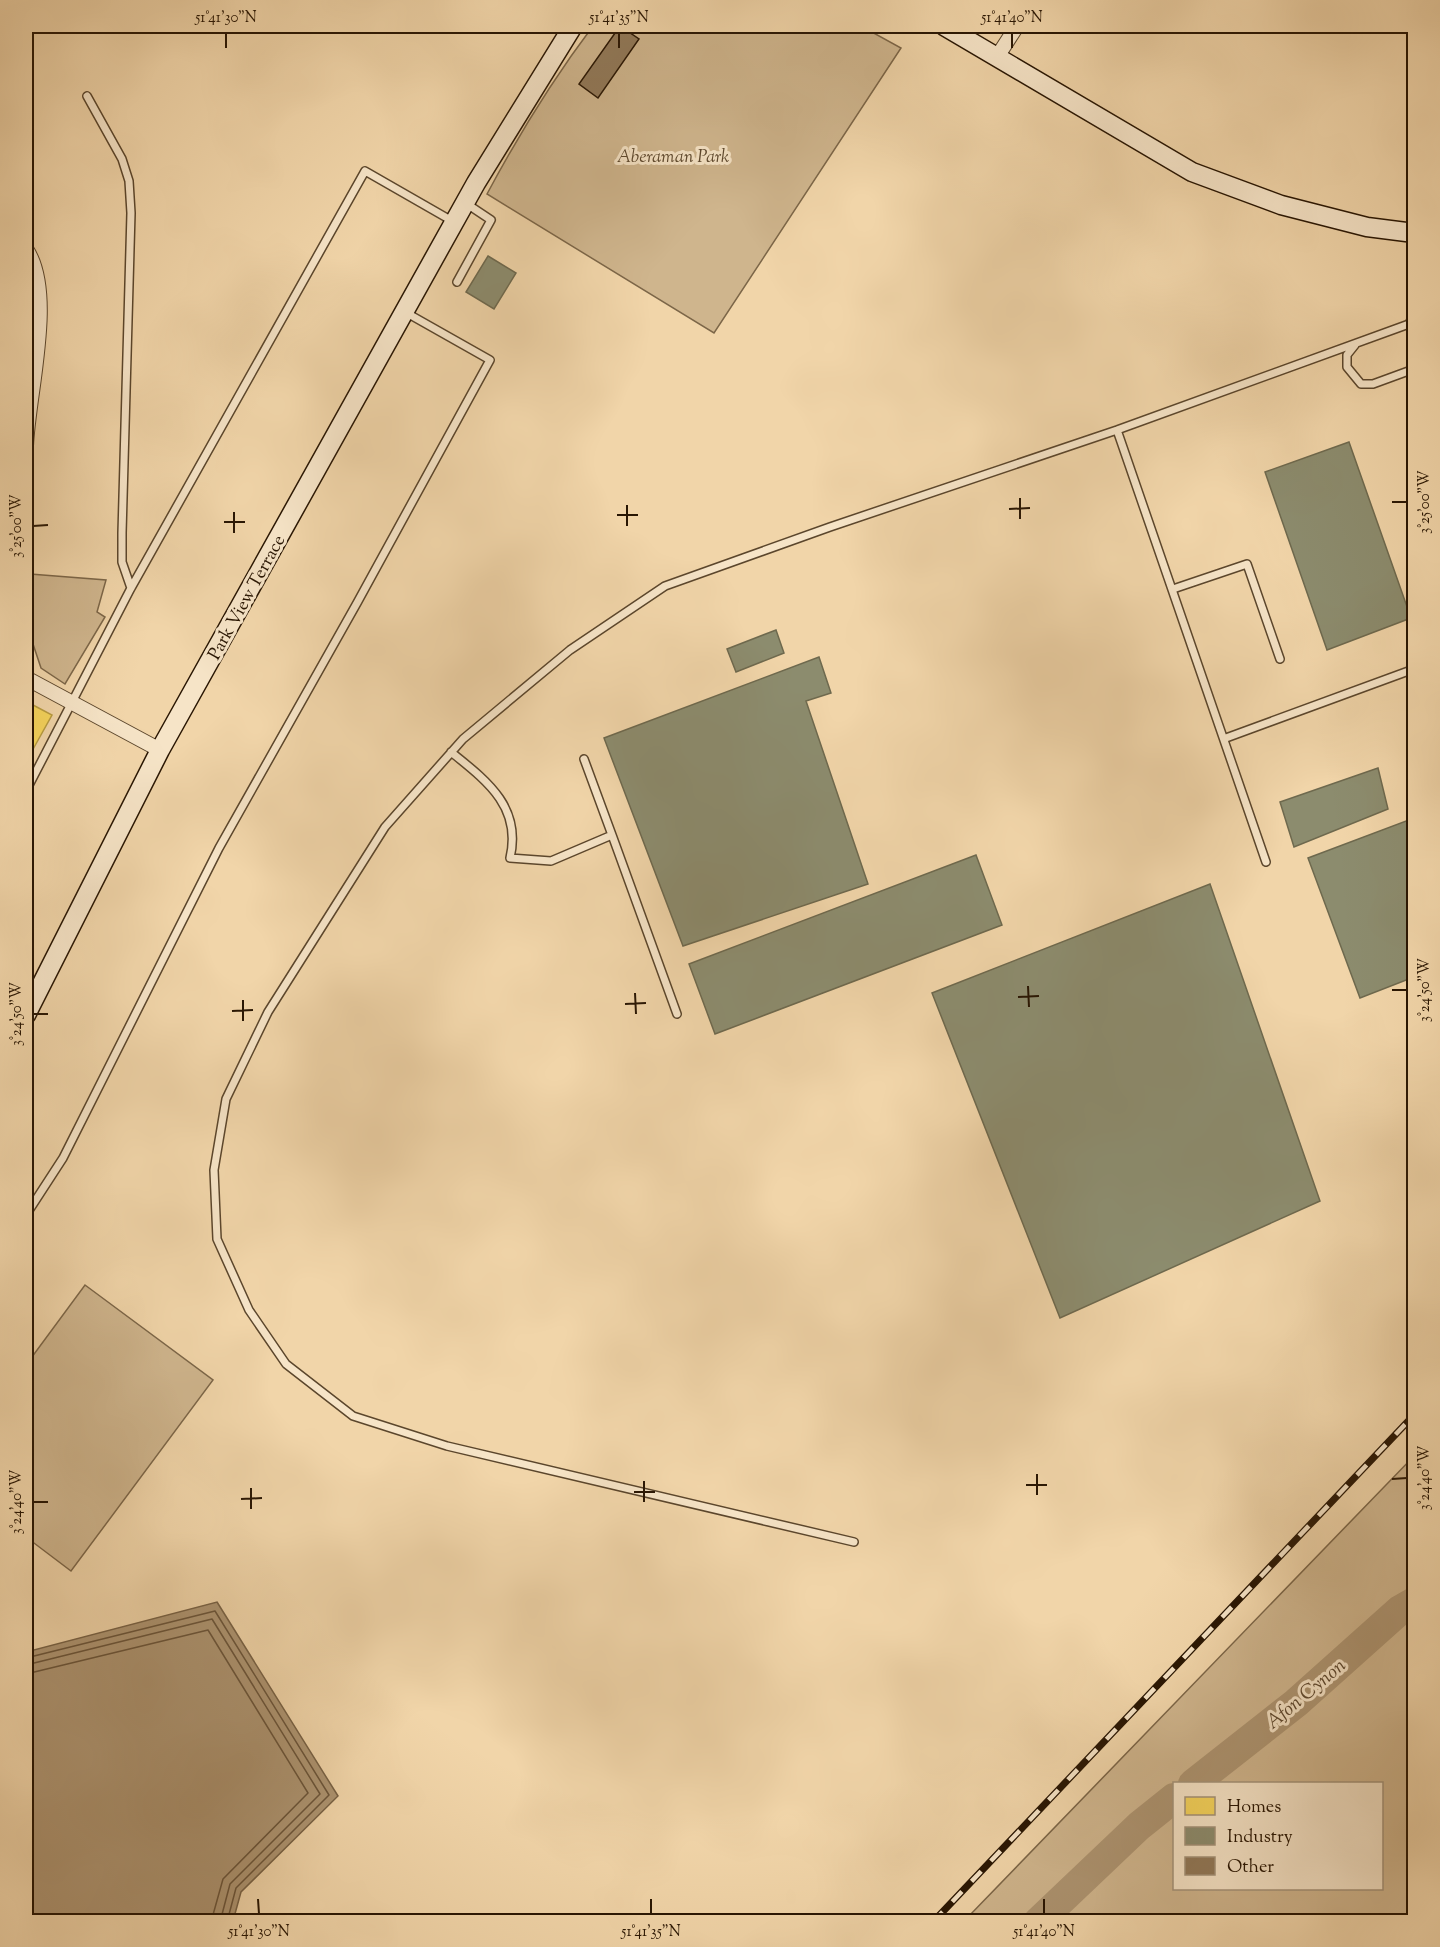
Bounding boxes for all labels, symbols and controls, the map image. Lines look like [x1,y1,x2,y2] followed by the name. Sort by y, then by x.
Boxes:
[194,8,257,29] text: 51°41'30"N
[588,8,649,29] text: 51°41'35"N
[980,8,1043,29] text: 51°41'40"N
[617,145,729,171] park label: Aberaman Park
[1415,470,1436,534] text: 3°25'00"W
[7,494,28,558] text: 3°25'00"W
[203,531,293,665] street label: Park View Terrace
[1415,958,1436,1022] text: 3°24'50"W
[7,982,28,1046] text: 3°24'50"W
[1415,1445,1436,1510] text: 3°24'40"W
[7,1469,28,1534] text: 3°24'40"W
[1260,1652,1354,1737] water label: Afon Cynon
[1173,1782,1383,1890] legend
[1227,1795,1281,1821] text: Homes
[1227,1825,1293,1851] text: Industry
[1227,1855,1274,1881] text: Other
[227,1922,290,1943] text: 51°41'30"N
[620,1922,681,1943] text: 51°41'35"N
[1012,1922,1075,1943] text: 51°41'40"N

